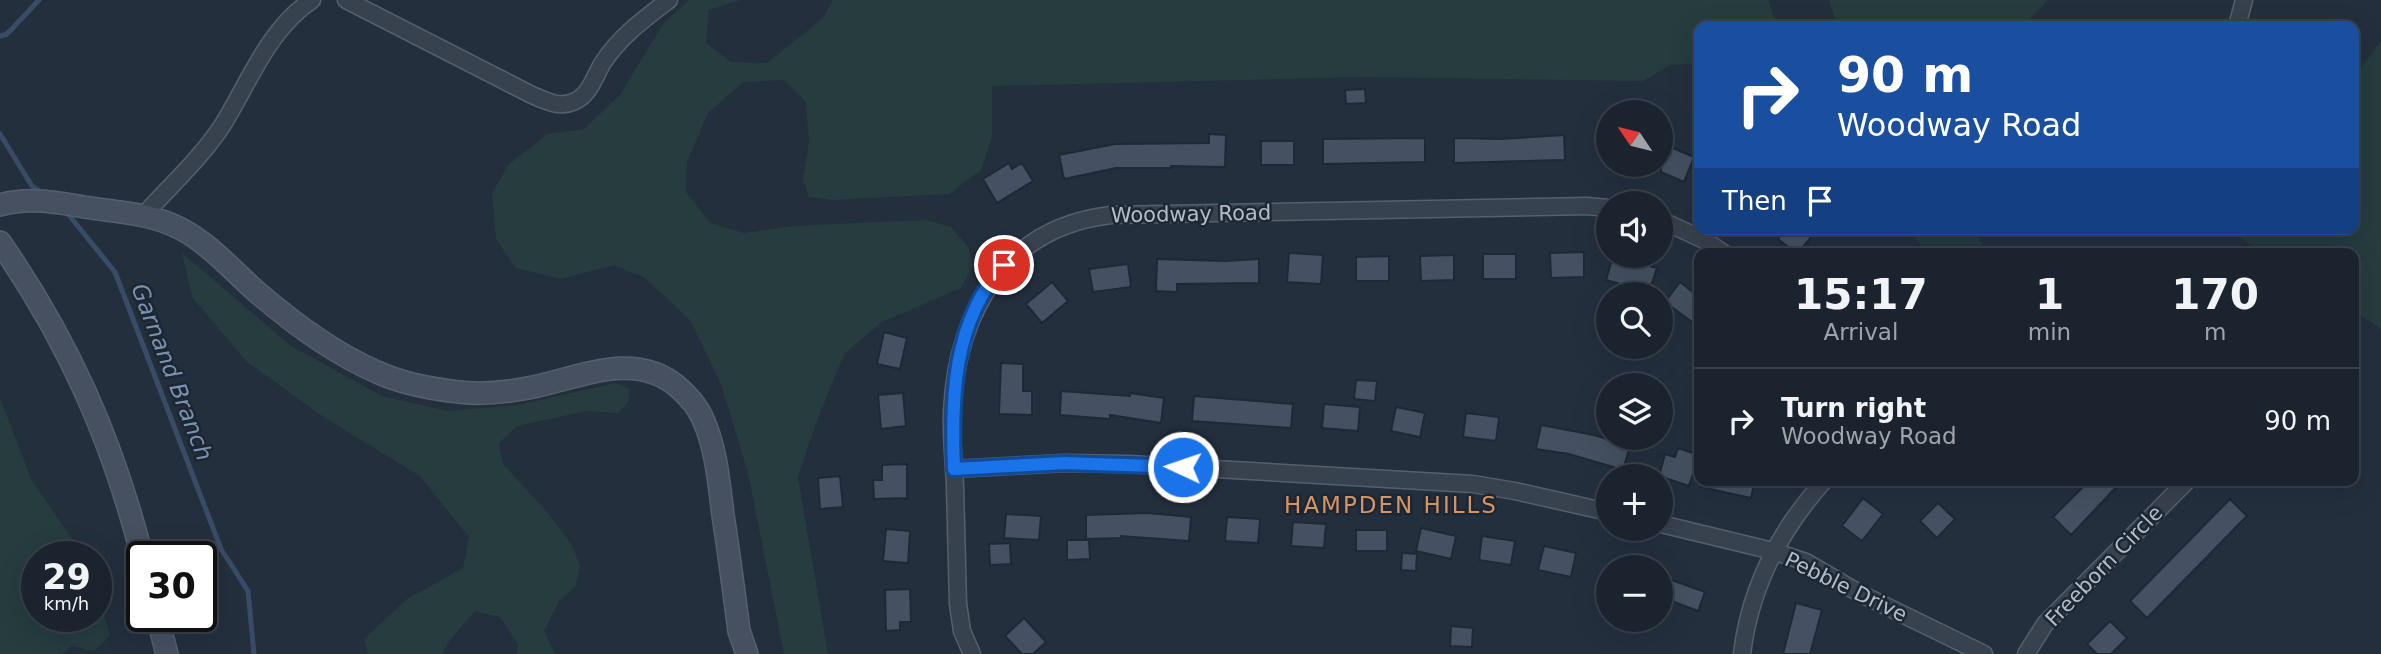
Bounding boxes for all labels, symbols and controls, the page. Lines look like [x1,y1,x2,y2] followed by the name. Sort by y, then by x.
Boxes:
[1837,47,1973,104] text: 90 m
[1722,49,1813,140] icon: right
[1596,100,1673,177] north arrow
[1596,100,1673,632] map controls
[1837,106,2081,144] text: Woodway Road
[1801,182,1839,220] icon: arrive
[1722,186,1787,216] text: Then
[1596,191,1673,268] button: sound
[1111,201,1271,227] street label: Woodway Road
[974,235,1034,295] pin
[985,246,1023,284] icon: arrive
[1794,270,1928,319] text: 15:17
[2035,270,2064,319] text: 1
[2171,270,2259,319] text: 170
[126,280,218,464] water label: Garnand Branch
[1596,282,1673,359] button: search
[1824,319,1898,345] text: Arrival
[2028,319,2071,345] text: min
[2204,319,2226,345] text: m
[1596,373,1673,450] button: layers
[1781,393,1926,423] text: Turn right
[1722,402,1760,440] icon: right
[2264,406,2331,436] text: 90 m
[1781,423,1957,449] text: Woodway Road
[1146,430,1220,504] position arrow
[1596,464,1673,541] button: +
[1284,492,1498,518] district label: HAMPDEN HILLS
[2041,501,2167,631] street label: Freeborn Circle
[126,541,217,632] speed limit sign: 30
[1781,547,1911,627] street label: Pebble Drive
[1596,555,1673,632] button: −
[42,557,91,597] text: 29
[44,593,89,614] text: km/h

